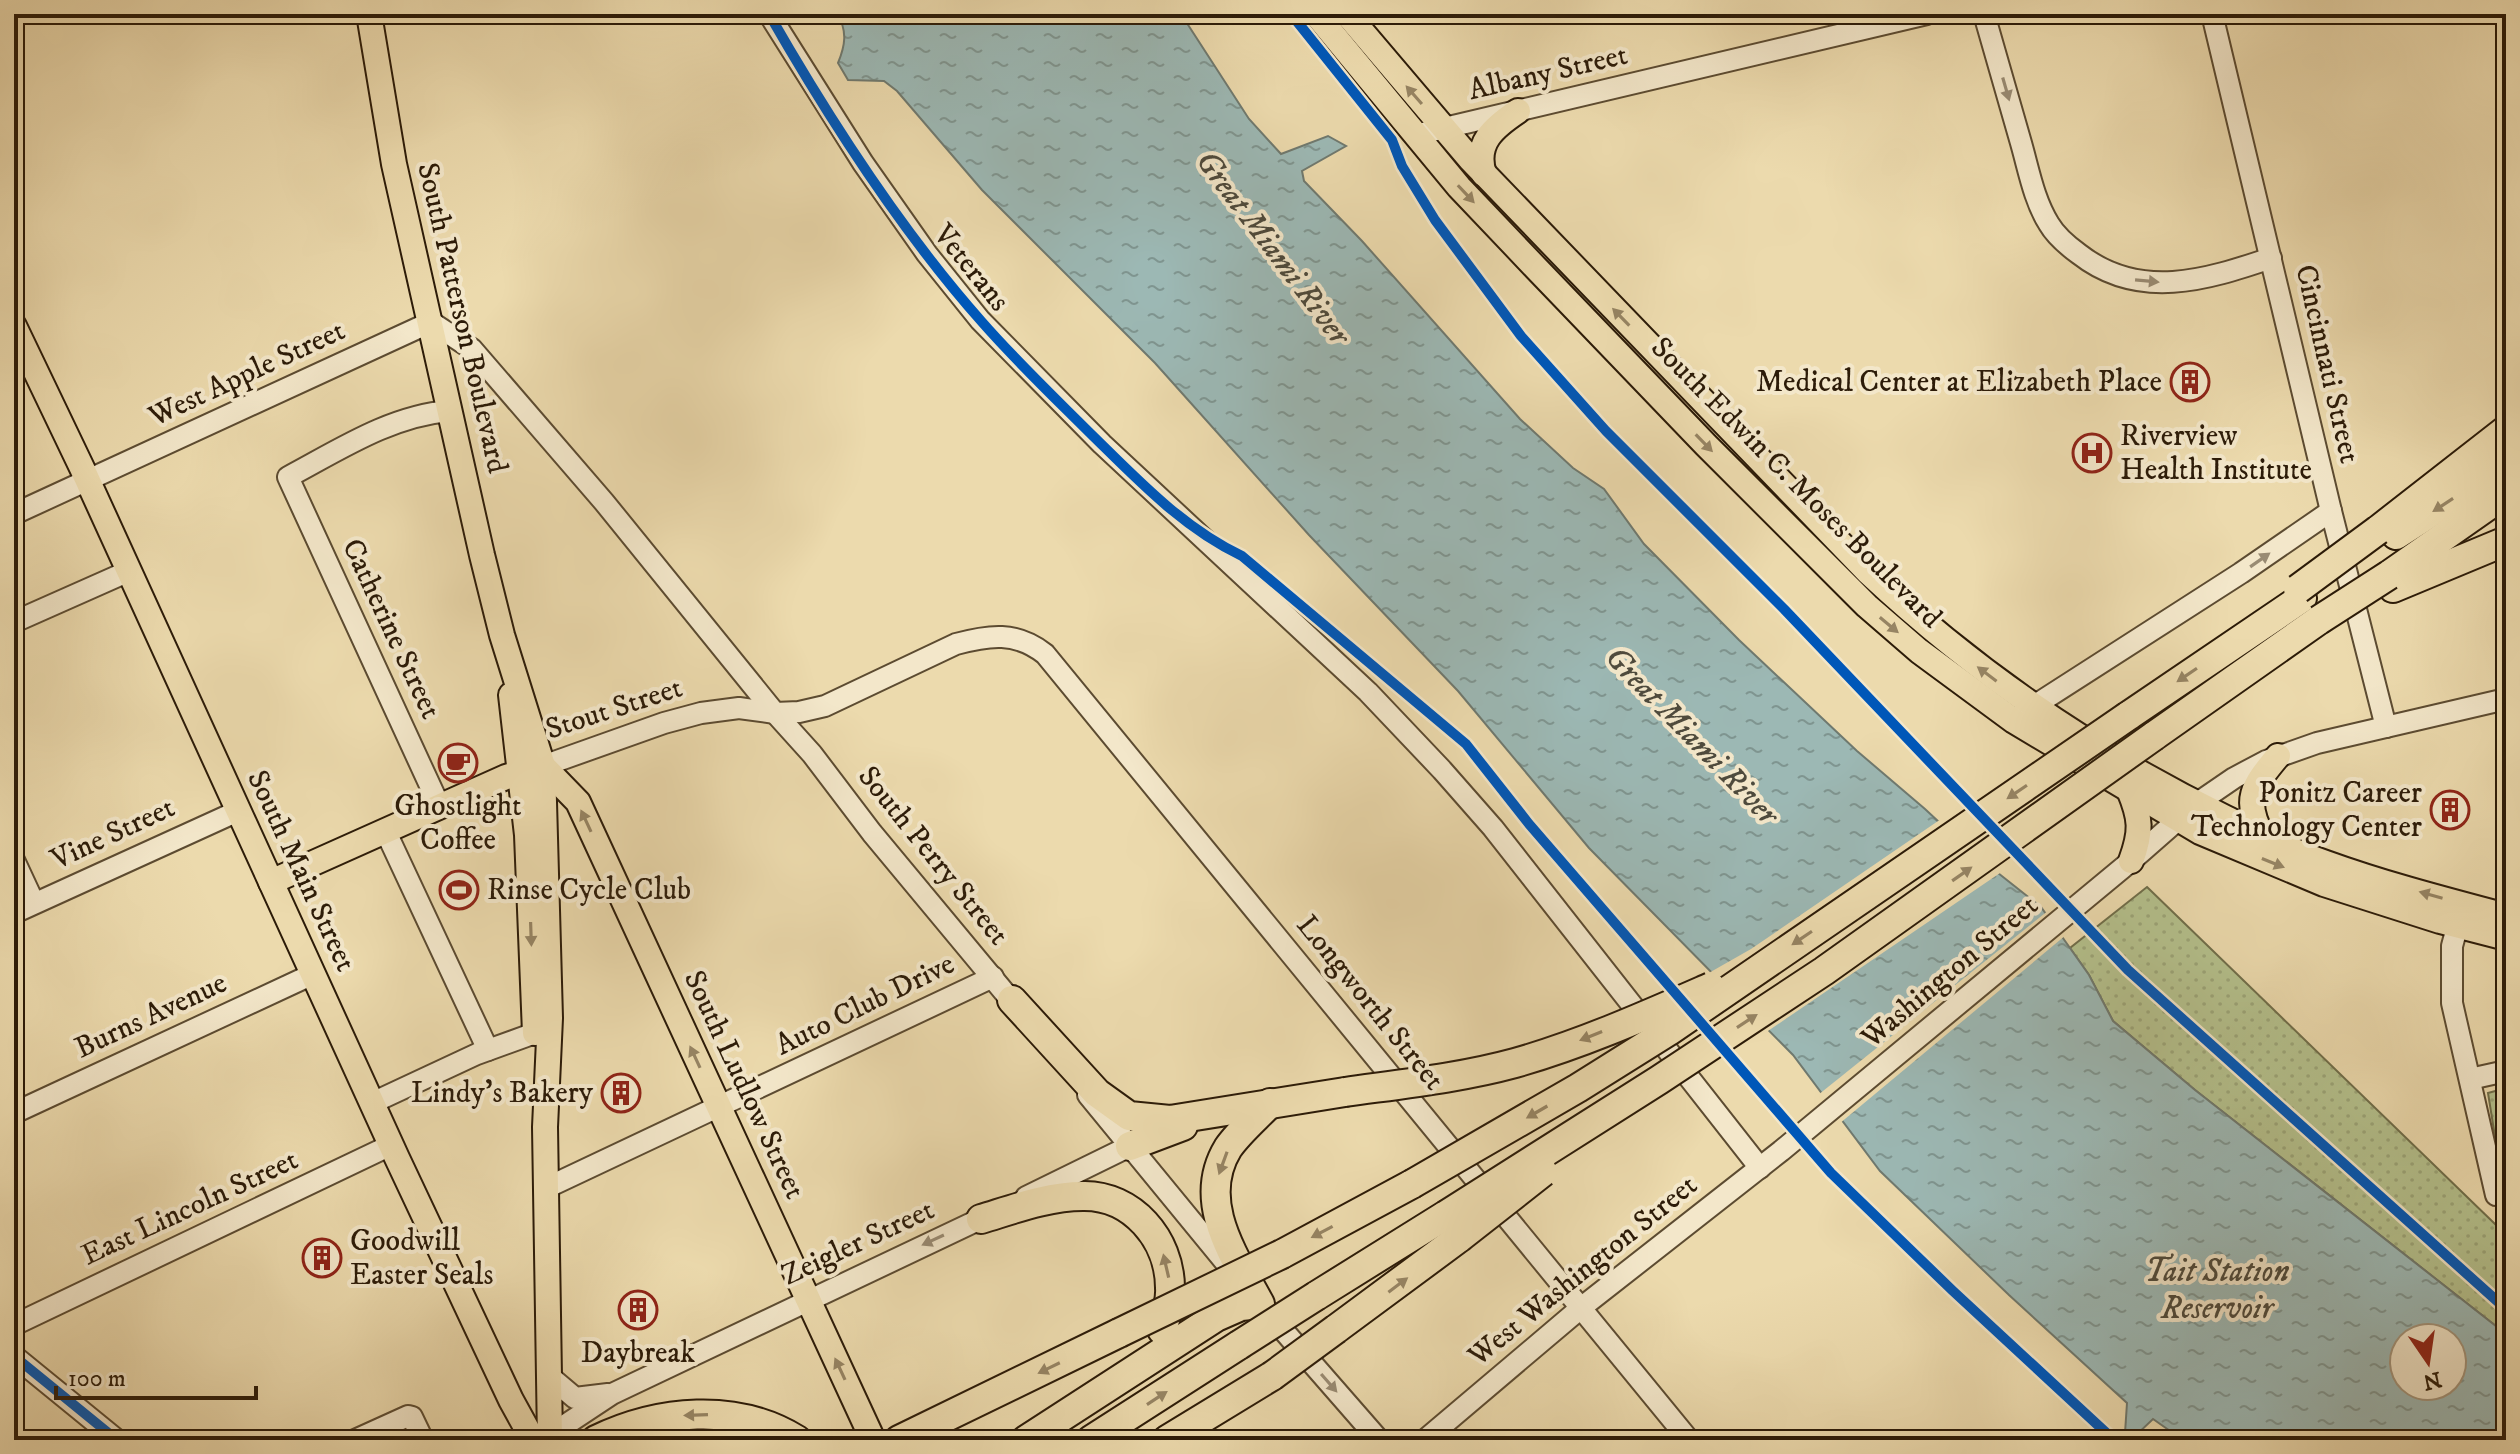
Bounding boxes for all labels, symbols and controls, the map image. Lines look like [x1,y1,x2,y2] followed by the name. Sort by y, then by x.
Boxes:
[1465,37,1631,109] street label: Albany Street
[2000,77,2013,101] one-way arrow
[1406,86,1423,106] one-way arrow
[1186,143,1360,355] water label: Great Miami River
[408,159,516,477] street label: South Patterson Boulevard
[1456,184,1475,203] one-way arrow
[924,216,1017,319] street label: Veterans
[2286,261,2368,467] street label: Cincinnati Street
[2135,275,2160,288] one-way arrow
[1612,308,1631,327] one-way arrow
[142,312,351,436] street label: West Apple Street
[1643,330,1949,636] street label: South Edwin C. Moses Boulevard
[2169,361,2211,403] building icon: Medical Center at Elizabeth Place
[1756,364,2162,401] place label: Medical Center at Elizabeth Place
[2120,418,2312,489] place label: Riverview Health Institute
[2071,432,2113,474] hospital icon: Riverview Health Institute
[1695,433,1713,452] one-way arrow
[2432,497,2454,511] one-way arrow
[333,533,449,725] street label: Catherine Street
[2250,553,2271,568] one-way arrow
[1879,616,1899,633] one-way arrow
[1596,638,1788,836] water label: Great Miami River
[1977,667,1998,682] one-way arrow
[2176,667,2198,682] one-way arrow
[541,670,687,748] street label: Stout Street
[437,742,479,784] cafe icon: Ghostlight Coffee
[849,759,1017,953] street label: South Perry Street
[238,765,364,977] street label: South Main Street
[2191,775,2422,846] place label: Ponitz Career Technology Center
[2006,784,2028,799] one-way arrow
[394,788,522,859] place label: Ghostlight Coffee
[45,789,181,879] street label: Vine Street
[2429,789,2471,831] building icon: Ponitz Career Technology Center
[580,809,593,833] one-way arrow
[2261,857,2285,870] one-way arrow
[1952,867,1972,883] one-way arrow
[438,869,480,911] sports icon: Rinse Cycle Club
[487,872,691,909] place label: Rinse Cycle Club
[1853,887,2046,1057] street label: Washington Street
[2418,888,2442,901] one-way arrow
[1288,908,1452,1098] street label: Longworth Street
[524,922,537,947] one-way arrow
[1792,930,1813,945] one-way arrow
[769,946,961,1064] street label: Auto Club Drive
[69,965,233,1067] street label: Burns Avenue
[675,965,813,1205] street label: South Ludlow Street
[1737,1014,1758,1029] one-way arrow
[1579,1030,1603,1043] one-way arrow
[688,1046,702,1069] one-way arrow
[600,1072,642,1114] building icon: Lindy's Bakery
[411,1075,594,1112] place label: Lindy's Bakery
[1526,1105,1548,1119] one-way arrow
[76,1142,304,1274] street label: East Lincoln Street
[1216,1152,1229,1176] one-way arrow
[1460,1167,1705,1375] street label: West Washington Street
[776,1192,940,1294] street label: Zeigler Street
[350,1223,494,1294] place label: Goodwill Easter Seals
[1311,1225,1334,1239] one-way arrow
[922,1234,945,1247] one-way arrow
[301,1237,343,1279] building icon: Goodwill Easter Seals
[2144,1252,2290,1329] water label: Tait Station Reservoir
[1160,1254,1172,1279] one-way arrow
[1388,1277,1408,1293] one-way arrow
[617,1289,659,1331] building icon: Daybreak
[2388,1322,2468,1402] north arrow
[581,1335,695,1372] place label: Daybreak
[56,1350,256,1400] scale bar
[833,1358,847,1381] one-way arrow
[1038,1361,1061,1374] one-way arrow
[68,1364,126,1394] text: 100 m
[2420,1365,2444,1395] text: N
[1320,1374,1338,1393] one-way arrow
[1146,1391,1167,1406] one-way arrow
[683,1408,708,1421] one-way arrow

